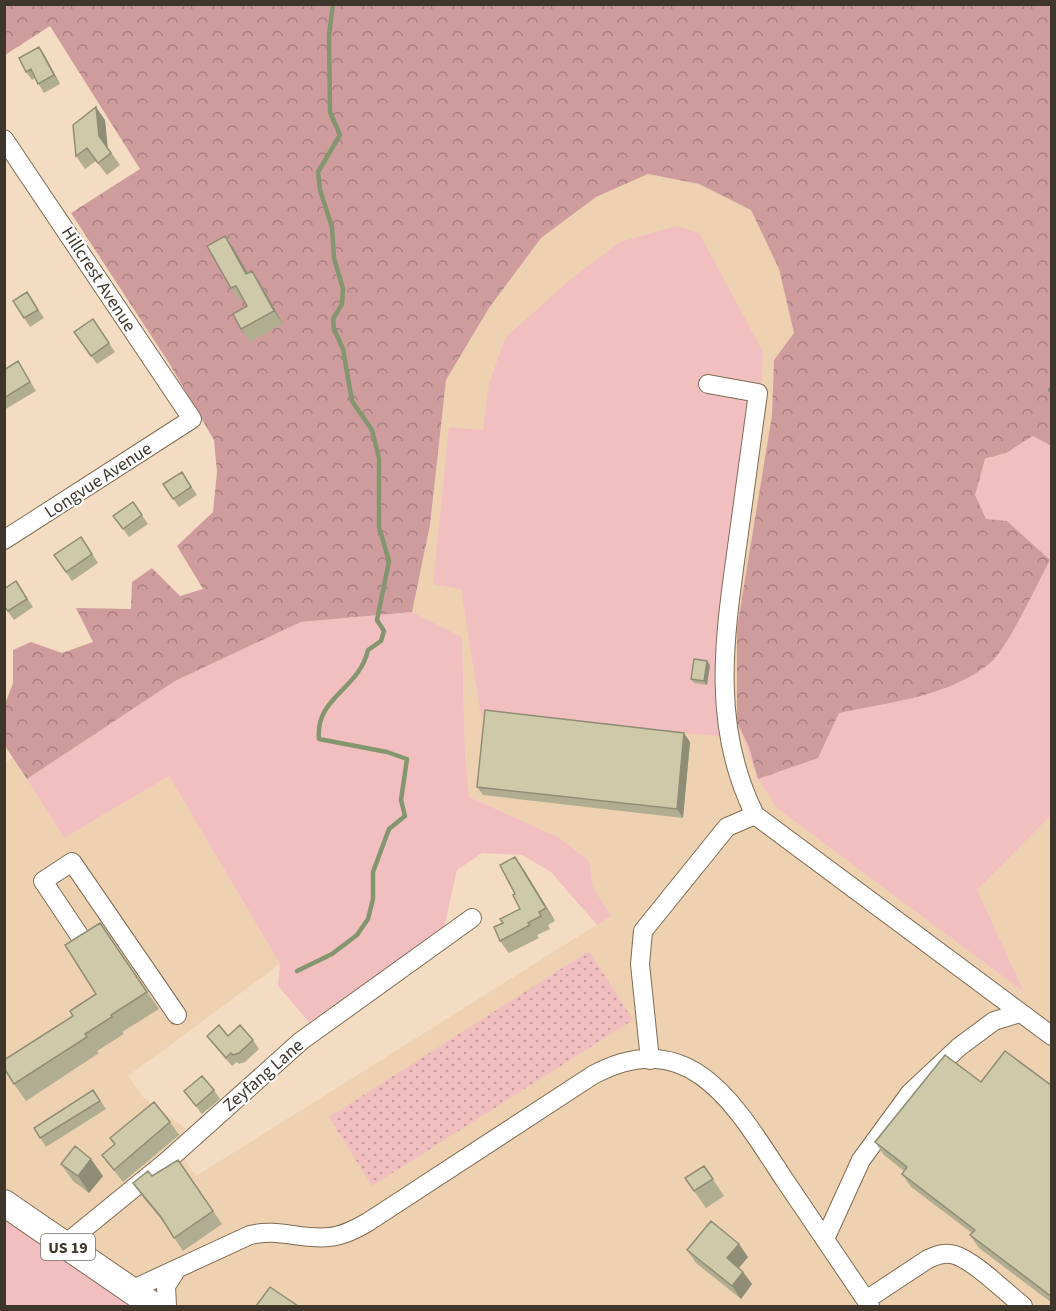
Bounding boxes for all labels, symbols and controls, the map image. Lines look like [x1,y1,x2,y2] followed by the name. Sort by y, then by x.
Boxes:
[55,222,142,337] street label: Hillcrest Avenue
[40,436,157,524] street label: Longvue Avenue
[217,1033,309,1118] street label: Zeyfang Lane
[41,1234,95,1260] road number: US 19

